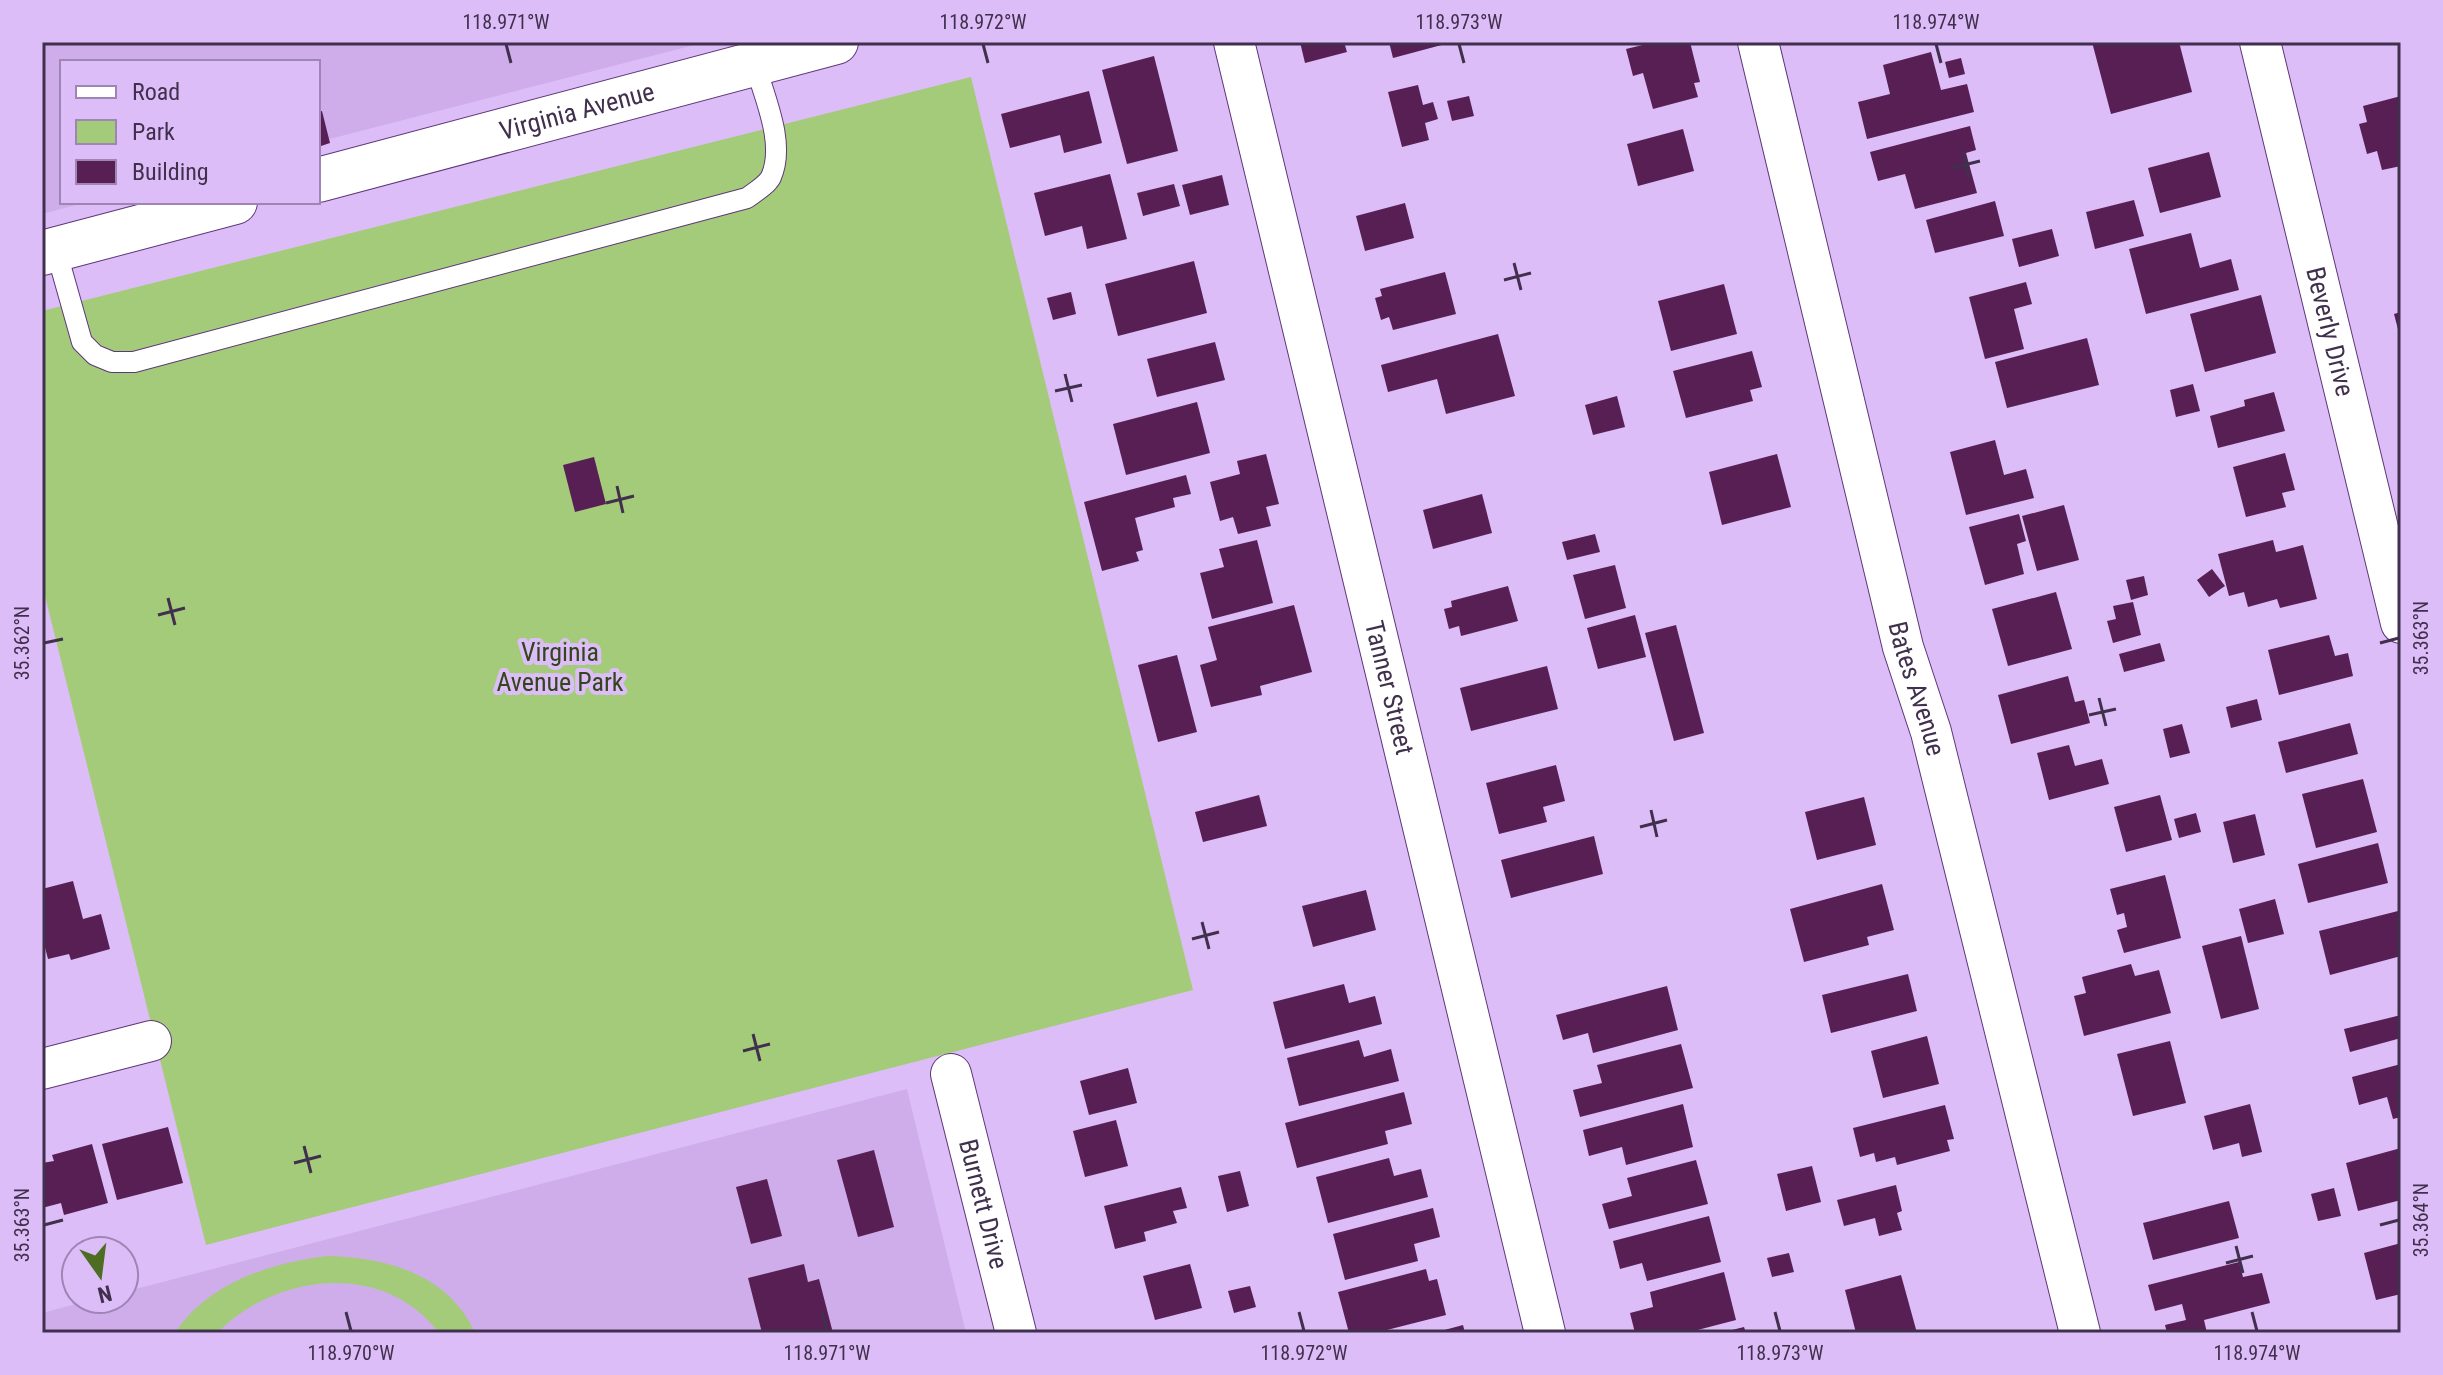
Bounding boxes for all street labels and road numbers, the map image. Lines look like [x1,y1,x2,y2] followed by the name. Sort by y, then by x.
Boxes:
[496,76,658,146] street label: Virginia Avenue
[2300,264,2360,399] street label: Beverly Drive
[1359,618,1420,758] street label: Tanner Street
[1882,618,1951,759] street label: Bates Avenue
[953,1136,1014,1272] street label: Burnett Drive

